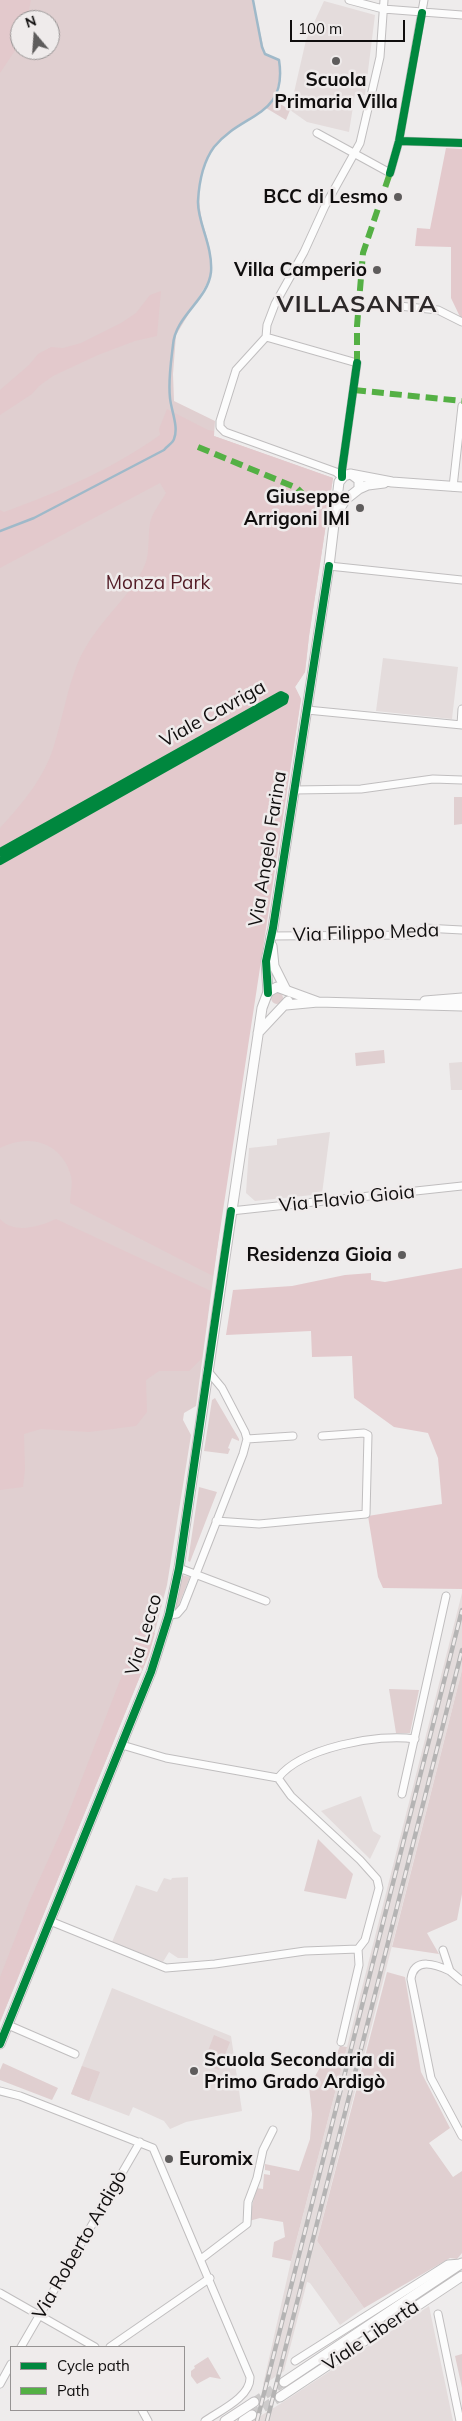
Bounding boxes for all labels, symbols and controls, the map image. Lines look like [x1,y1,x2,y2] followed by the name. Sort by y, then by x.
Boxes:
[10,10,60,60] north arrow
[292,10,407,42] scale bar
[23,11,38,32] text: N
[298,19,342,38] text: 100 m
[330,55,342,67] marker: Scuola Primaria Villa
[274,69,398,113] place label: Scuola Primaria Villa
[263,186,388,208] place label: BCC di Lesmo
[392,191,404,203] marker: BCC di Lesmo
[234,259,367,281] place label: Villa Camperio
[371,264,383,276] marker: Villa Camperio
[275,291,439,319] district label: VILLASANTA
[244,486,350,530] place label: Giuseppe Arrigoni IMI
[354,502,366,514] marker: Giuseppe Arrigoni IMI
[106,572,210,594] park label: Monza Park
[156,676,270,752] street label: Viale Cavriga
[244,770,292,928] street label: Via Angelo Farina
[292,919,440,947] street label: Via Filippo Meda
[278,1181,416,1217] street label: Via Flavio Gioia
[246,1244,392,1266] place label: Residenza Gioia
[396,1249,408,1261] marker: Residenza Gioia
[121,1591,167,1679] street label: Via Lecco
[204,2049,395,2093] place label: Scuola Secondaria di Primo Grado Ardigò
[188,2065,200,2077] marker: Scuola Secondaria di Primo Grado Ardigò
[179,2148,253,2170] place label: Euromix
[163,2153,175,2165] marker: Euromix
[28,2166,132,2324] street label: Via Roberto Ardigò
[319,2295,423,2377] street label: Viale Libertà
[10,2346,185,2411] legend
[57,2356,130,2375] text: Cycle path
[57,2381,89,2400] text: Path

